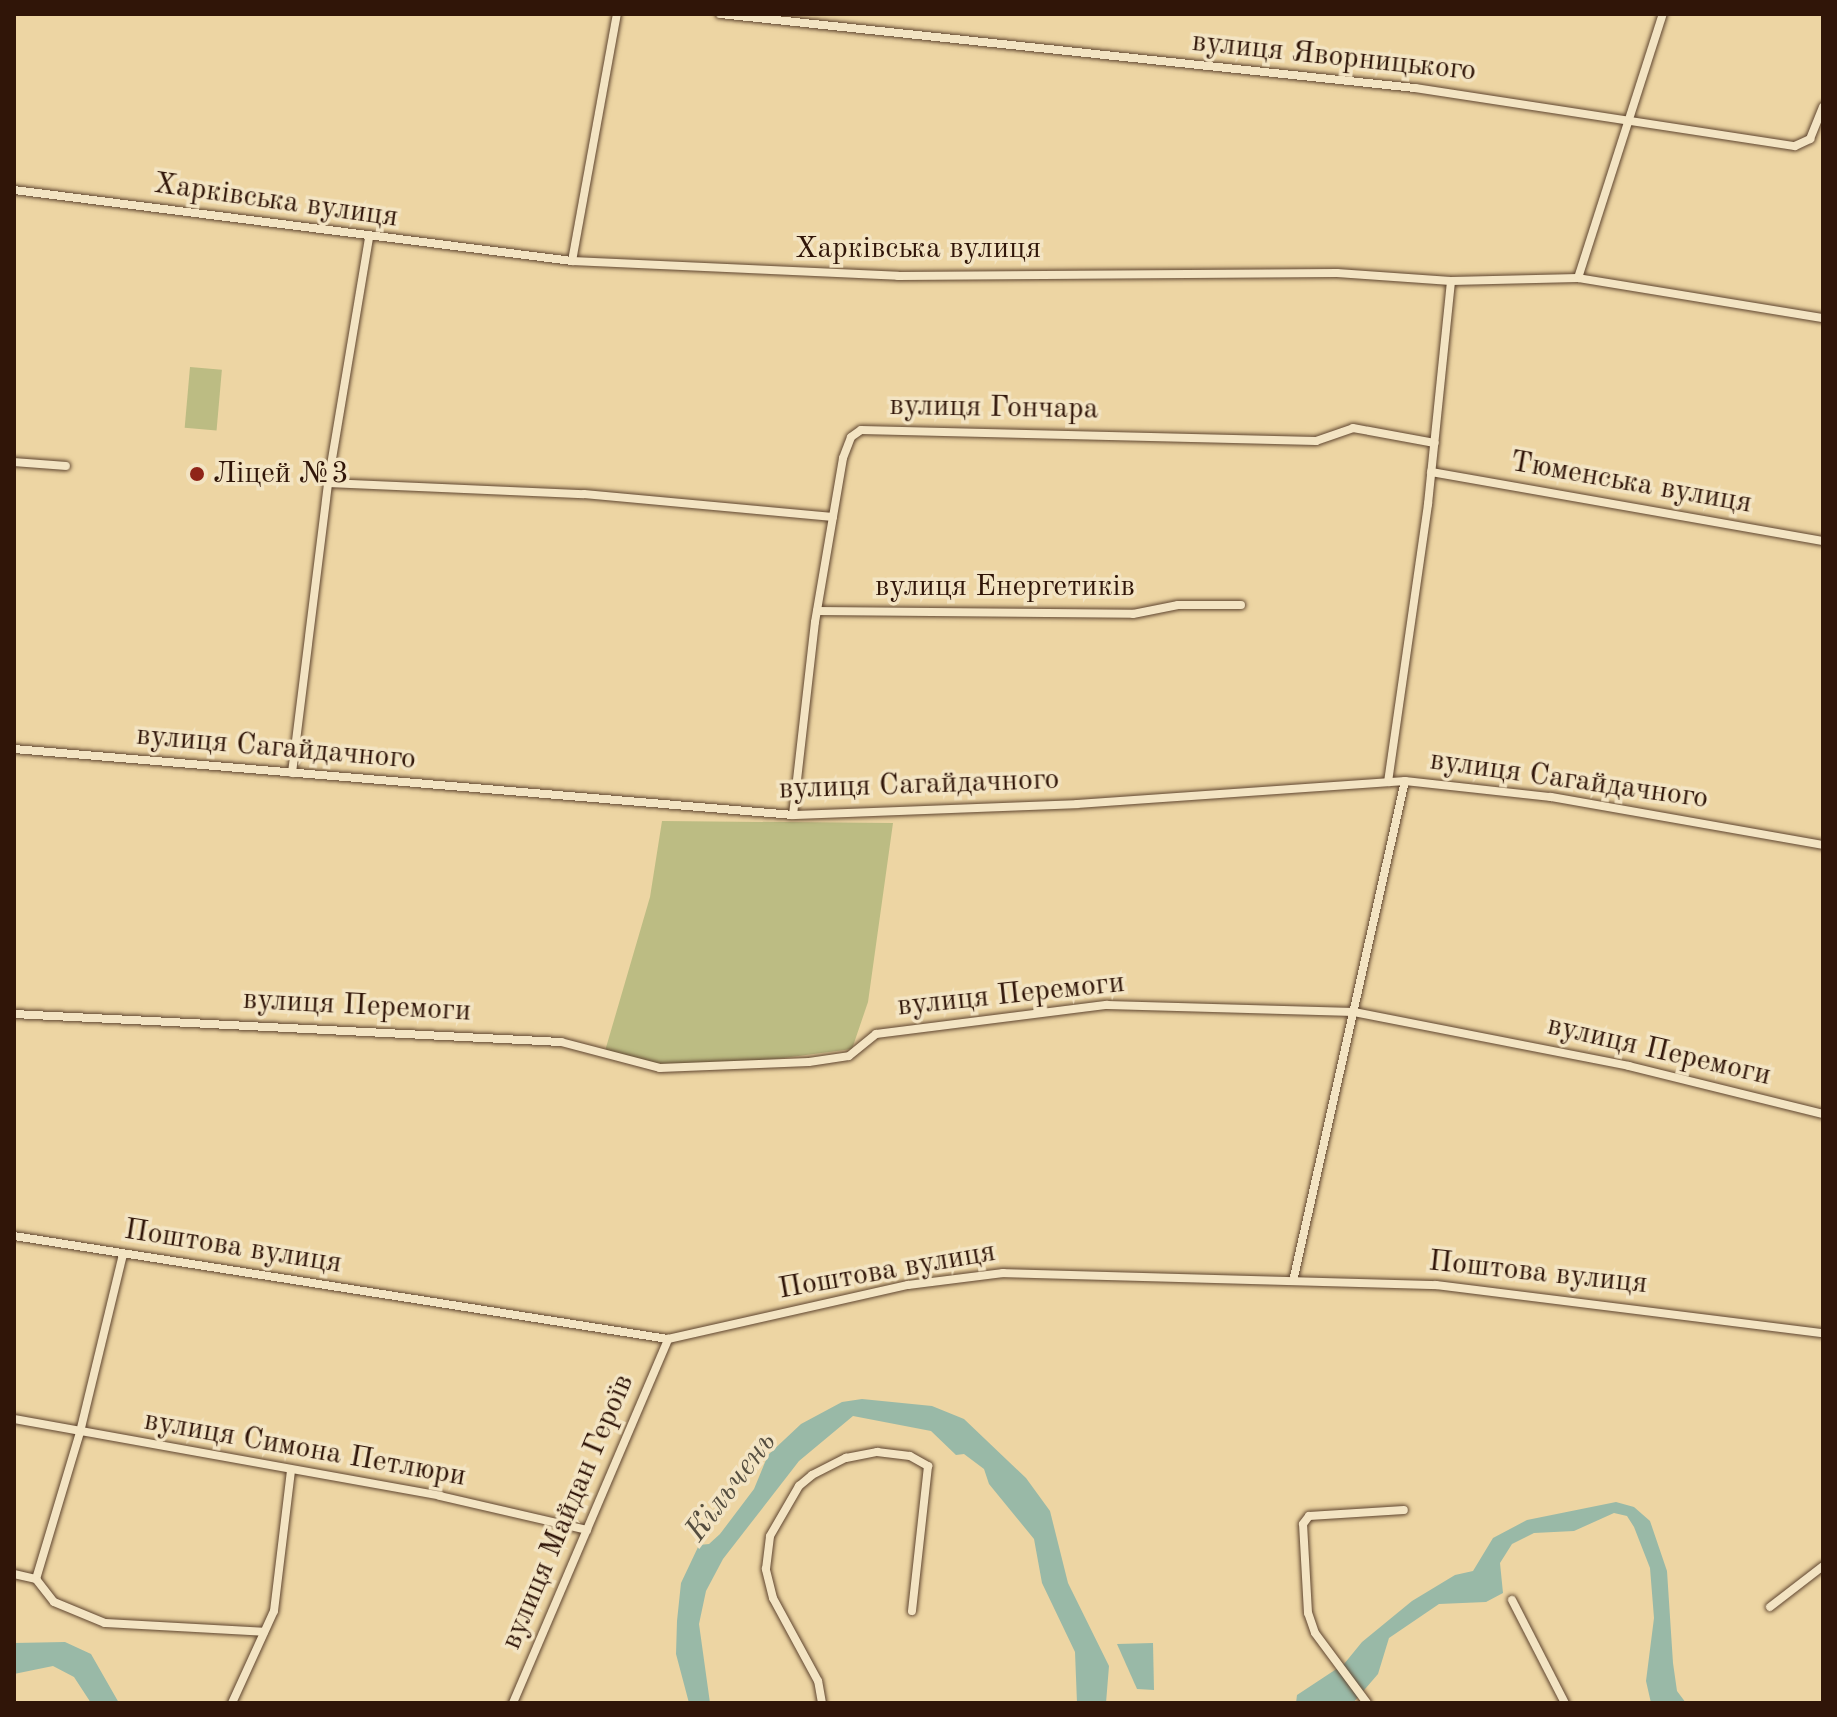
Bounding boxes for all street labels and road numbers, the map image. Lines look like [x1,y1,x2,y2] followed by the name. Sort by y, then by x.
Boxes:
[1190,24,1478,90] street label: вулиця Яворницького
[152,166,400,236] street label: Харківська вулиця
[795,231,1041,267] street label: Харківська вулиця
[889,388,1099,428] street label: вулиця Гончара
[1507,444,1755,522] street label: Тюменська вулиця
[875,569,1135,605] street label: вулиця Енергетиків
[135,718,417,778] street label: вулиця Сагайдачного
[1428,743,1710,817] street label: вулиця Сагайдачного
[778,762,1060,808] street label: вулиця Сагайдачного
[896,965,1126,1025] street label: вулиця Перемоги
[242,982,472,1030] street label: вулиця Перемоги
[1544,1008,1774,1094] street label: вулиця Перемоги
[122,1212,344,1282] street label: Поштова вулиця
[776,1234,998,1308] street label: Поштова вулиця
[1427,1244,1649,1302] street label: Поштова вулиця
[494,1369,642,1655] street label: вулиця Майдан Героїв
[141,1403,469,1495] street label: вулиця Симона Петлюри

